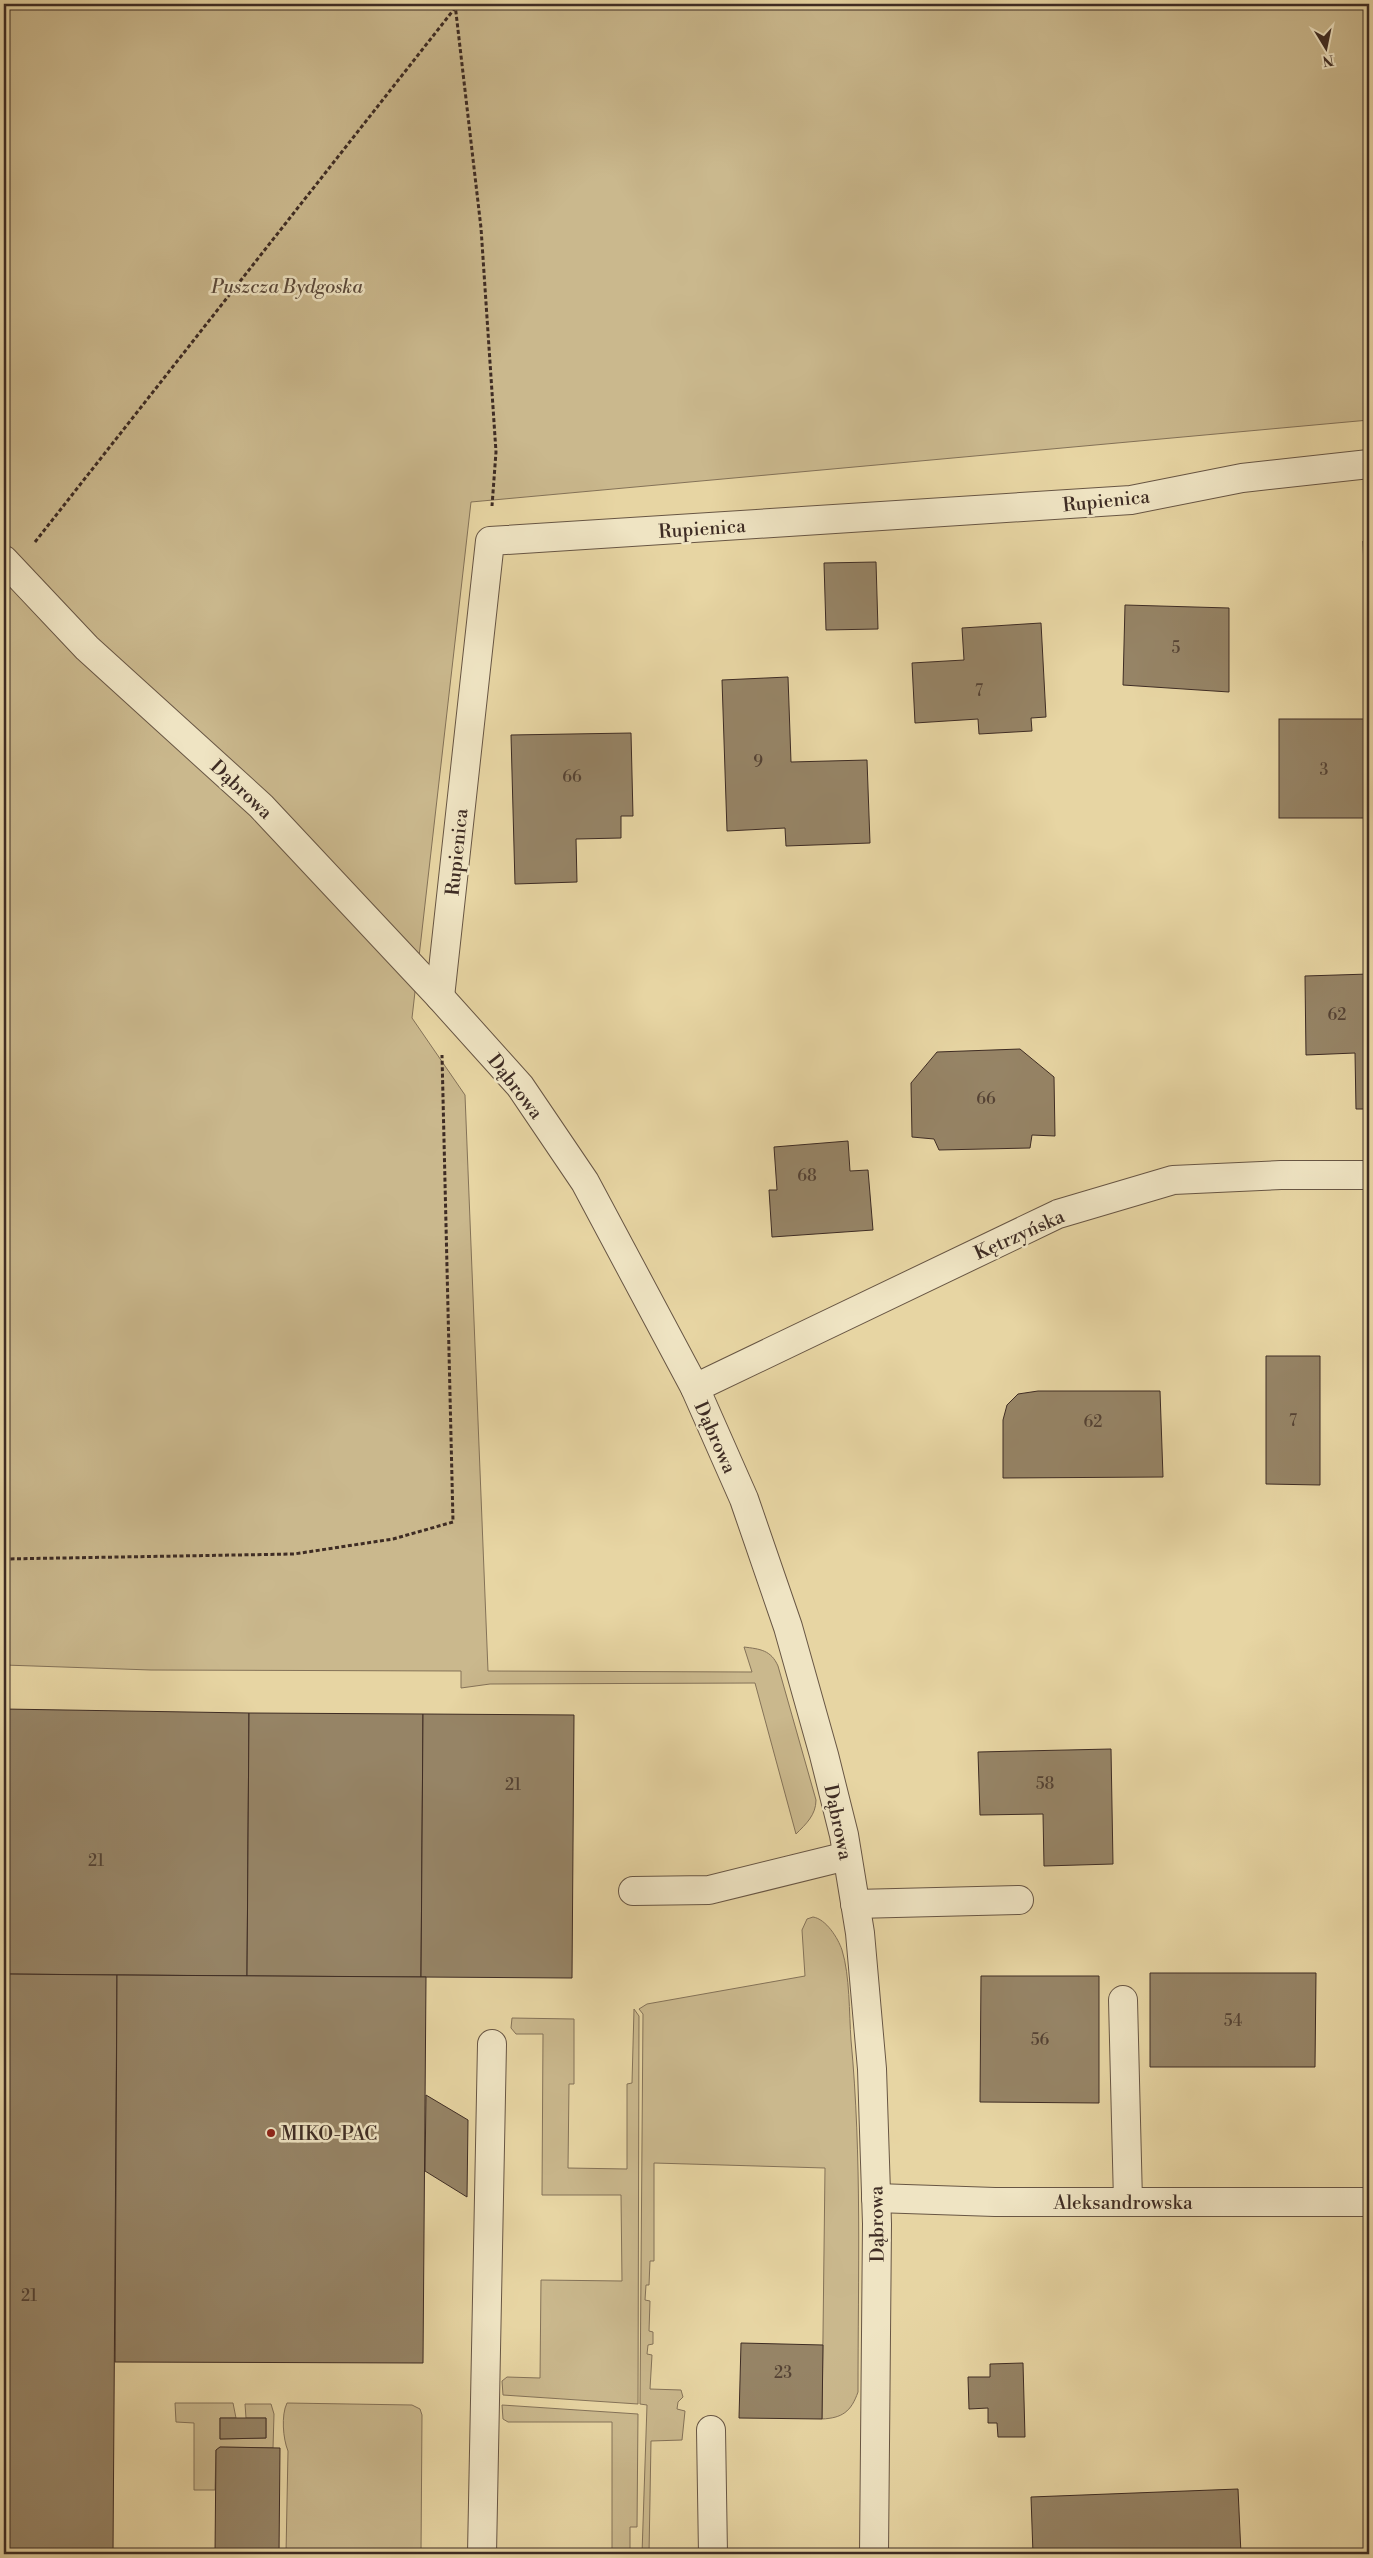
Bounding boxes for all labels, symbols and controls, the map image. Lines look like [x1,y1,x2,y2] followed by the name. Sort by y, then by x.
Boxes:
[1300,22,1350,72] north arrow
[1321,50,1335,70] text: N
[210,275,363,299] park label: Puszcza Bydgoska
[1061,484,1151,518] street label: Rupienica
[658,514,747,544] street label: Rupienica
[1172,638,1181,658] house number: 5
[975,681,983,701] house number: 7
[753,752,763,772] house number: 9
[205,755,278,825] street label: Dąbrowa
[1320,760,1329,780] house number: 3
[562,767,582,787] house number: 66
[440,807,474,897] street label: Rupienica
[1328,1005,1346,1025] house number: 62
[482,1049,548,1124] street label: Dąbrowa
[976,1089,996,1109] house number: 66
[797,1166,817,1186] house number: 68
[970,1204,1069,1265] street label: Kętrzyńska
[689,1398,742,1478] street label: Dąbrowa
[1289,1411,1297,1431] house number: 7
[1084,1412,1102,1432] house number: 62
[1036,1774,1055,1794] house number: 58
[505,1775,521,1795] house number: 21
[818,1782,858,1862] street label: Dąbrowa
[88,1851,104,1871] house number: 21
[1224,2011,1243,2031] house number: 54
[1031,2030,1050,2050] house number: 56
[281,2122,377,2146] place label: MIKO-PAC
[265,2127,277,2139] marker: MIKO-PAC
[864,2185,890,2262] street label: Dąbrowa
[1052,2191,1193,2215] street label: Aleksandrowska
[21,2286,37,2306] house number: 21
[774,2363,792,2383] house number: 23

